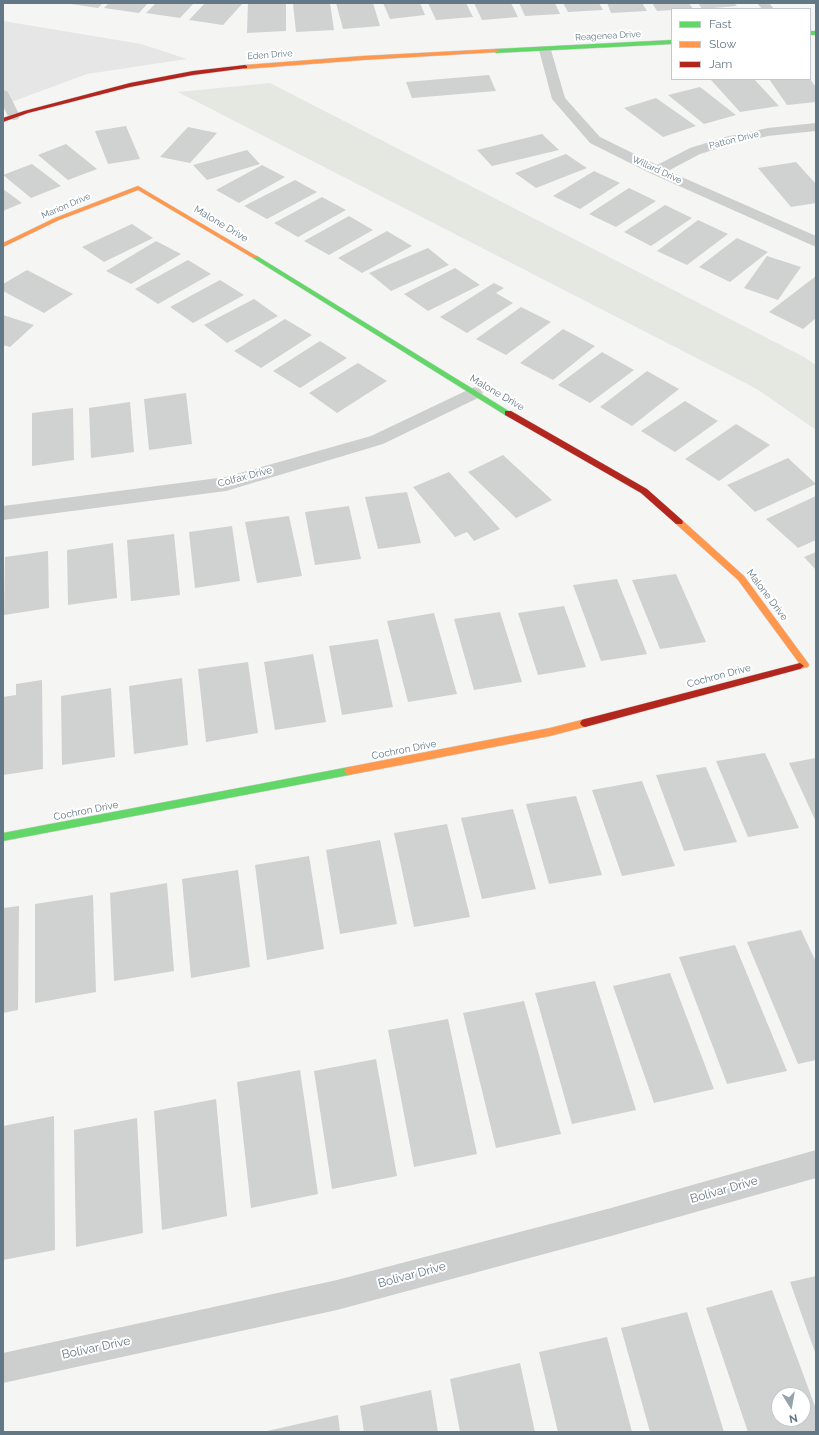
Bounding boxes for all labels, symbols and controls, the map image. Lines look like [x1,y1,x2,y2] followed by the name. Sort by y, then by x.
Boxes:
[671,8,811,80] legend
[709,17,732,31] text: Fast
[575,29,641,43] street label: Reagenea Drive
[709,37,736,51] text: Slow
[247,48,293,62] street label: Eden Drive
[709,57,732,71] text: Jam
[708,129,760,151] street label: Patton Drive
[630,154,684,186] street label: Willard Drive
[40,191,92,221] street label: Marion Drive
[192,203,250,245] street label: Malone Drive
[468,373,526,413] street label: Malone Drive
[217,464,273,490] street label: Colfax Drive
[744,567,790,623] street label: Malone Drive
[686,662,752,690] street label: Cochron Drive
[371,738,437,762] street label: Cochron Drive
[53,799,119,823] street label: Cochron Drive
[689,1173,759,1207] street label: Bolivar Drive
[376,1259,448,1291] street label: Bolivar Drive
[60,1334,132,1362] street label: Bolivar Drive
[771,1387,811,1427] north arrow
[788,1411,799,1425] text: N

